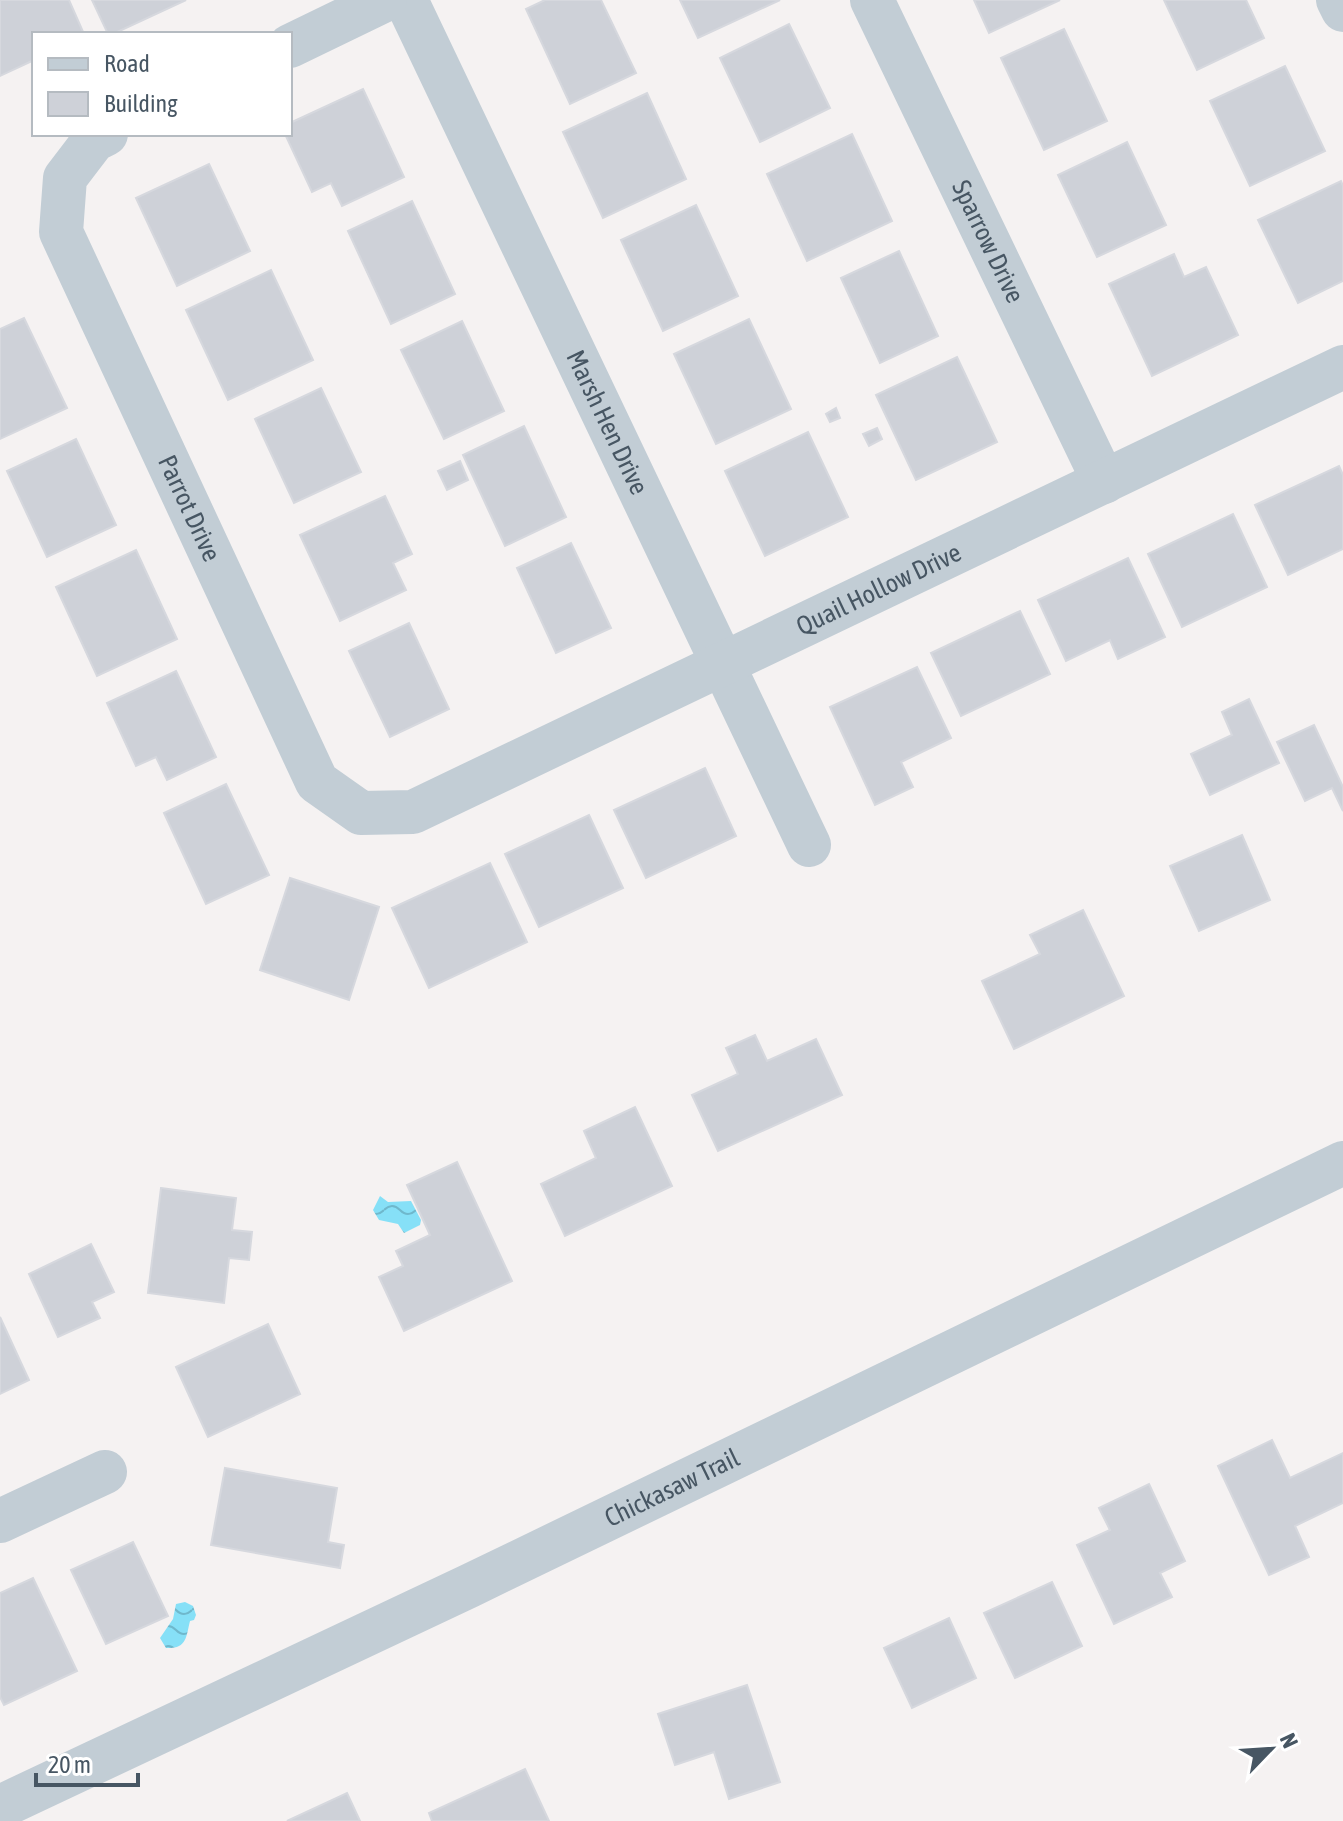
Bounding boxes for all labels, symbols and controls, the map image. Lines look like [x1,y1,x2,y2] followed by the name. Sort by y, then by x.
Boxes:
[32,32,292,136] legend
[104,50,150,77] text: Road
[104,90,178,117] text: Building
[946,175,1030,308] street label: Sparrow Drive
[560,345,655,499] street label: Marsh Hen Drive
[152,450,227,566] street label: Parrot Drive
[792,537,966,641] street label: Quail Hollow Drive
[600,1442,744,1533] street label: Chickasaw Trail
[1231,1709,1311,1789] north arrow
[1275,1729,1304,1752] text: N
[36,1737,138,1787] scale bar
[48,1751,91,1778] text: 20 m

